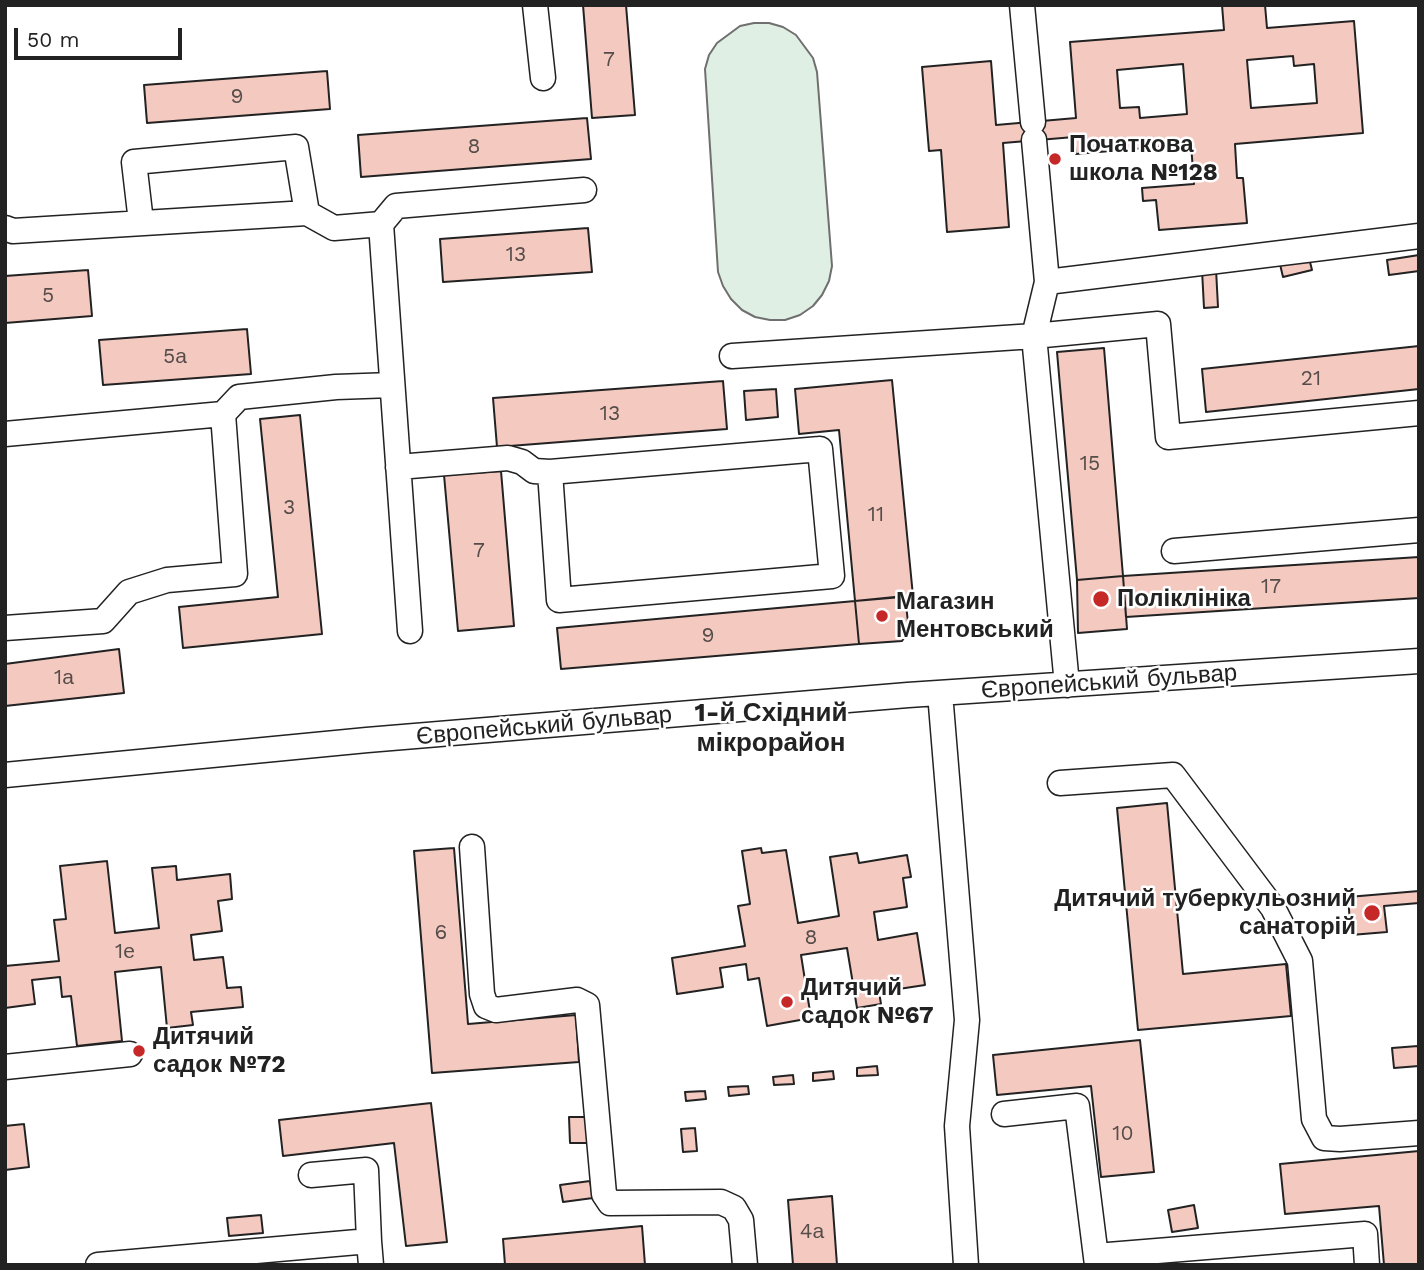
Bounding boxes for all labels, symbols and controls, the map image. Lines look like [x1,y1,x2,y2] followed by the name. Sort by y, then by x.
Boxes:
[18,14,186,58] scale bar
[27,27,79,52] text: 50 m
[603,47,615,73] house number: 7
[231,84,243,110] house number: 9
[1069,131,1218,187] place label: Початкова школа №128
[468,134,480,160] house number: 8
[1047,151,1063,167] marker: Початкова школа №128
[506,242,526,268] house number: 13
[42,283,54,309] house number: 5
[163,344,187,370] house number: 5а
[1301,366,1321,392] house number: 21
[600,401,620,427] house number: 13
[1080,451,1100,477] house number: 15
[283,495,295,521] house number: 3
[868,502,884,528] house number: 11
[473,538,485,564] house number: 7
[1261,574,1281,600] house number: 17
[1117,585,1251,613] place label: Поліклініка
[896,588,1054,644] place label: Магазин Ментовський
[1091,589,1111,609] marker: Поліклініка
[874,608,890,624] marker: Магазин Ментовський
[702,623,714,649] house number: 9
[980,659,1238,705] street label: Європейський бульвар
[54,665,74,691] house number: 1а
[695,697,847,758] district label: 1-й Східний мікрорайон
[415,700,673,752] street label: Європейський бульвар
[1054,885,1356,941] place label: Дитячий туберкульозний санаторій
[1362,903,1382,923] marker: Дитячий туберкульозний санаторій
[435,920,447,946] house number: 6
[805,925,817,951] house number: 8
[115,939,135,965] house number: 1е
[801,974,934,1030] place label: Дитячий садок №67
[779,994,795,1010] marker: Дитячий садок №67
[153,1023,286,1079] place label: Дитячий садок №72
[131,1043,147,1059] marker: Дитячий садок №72
[1112,1121,1134,1147] house number: 10
[800,1219,824,1245] house number: 4а

